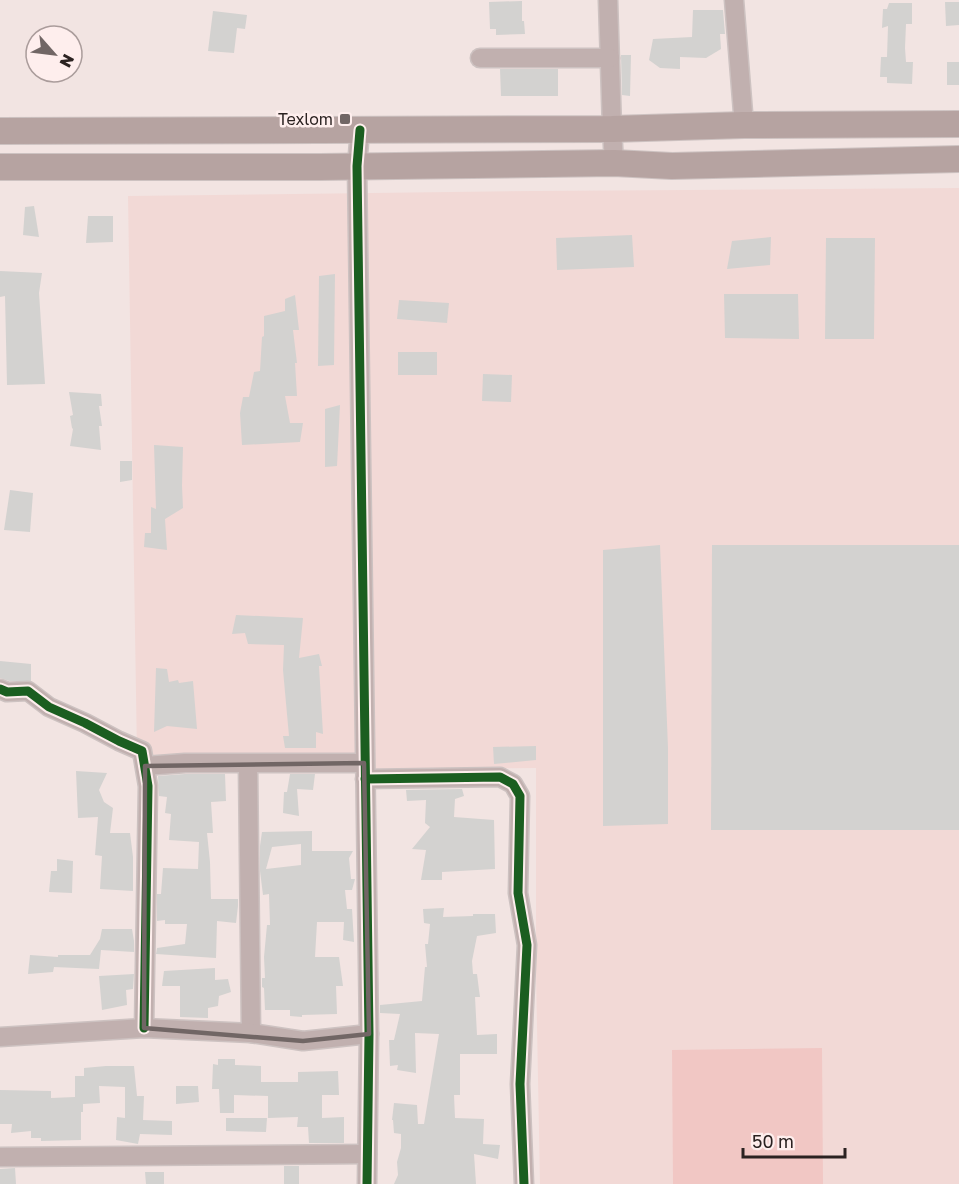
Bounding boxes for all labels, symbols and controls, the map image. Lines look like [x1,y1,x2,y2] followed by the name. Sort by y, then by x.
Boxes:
[24,24,84,84] north arrow
[56,51,79,71] text: N
[278,109,333,129] place label: Texlom
[338,112,352,126] marker: Texlom
[743,1121,845,1159] scale bar
[752,1130,794,1152] text: 50 m

